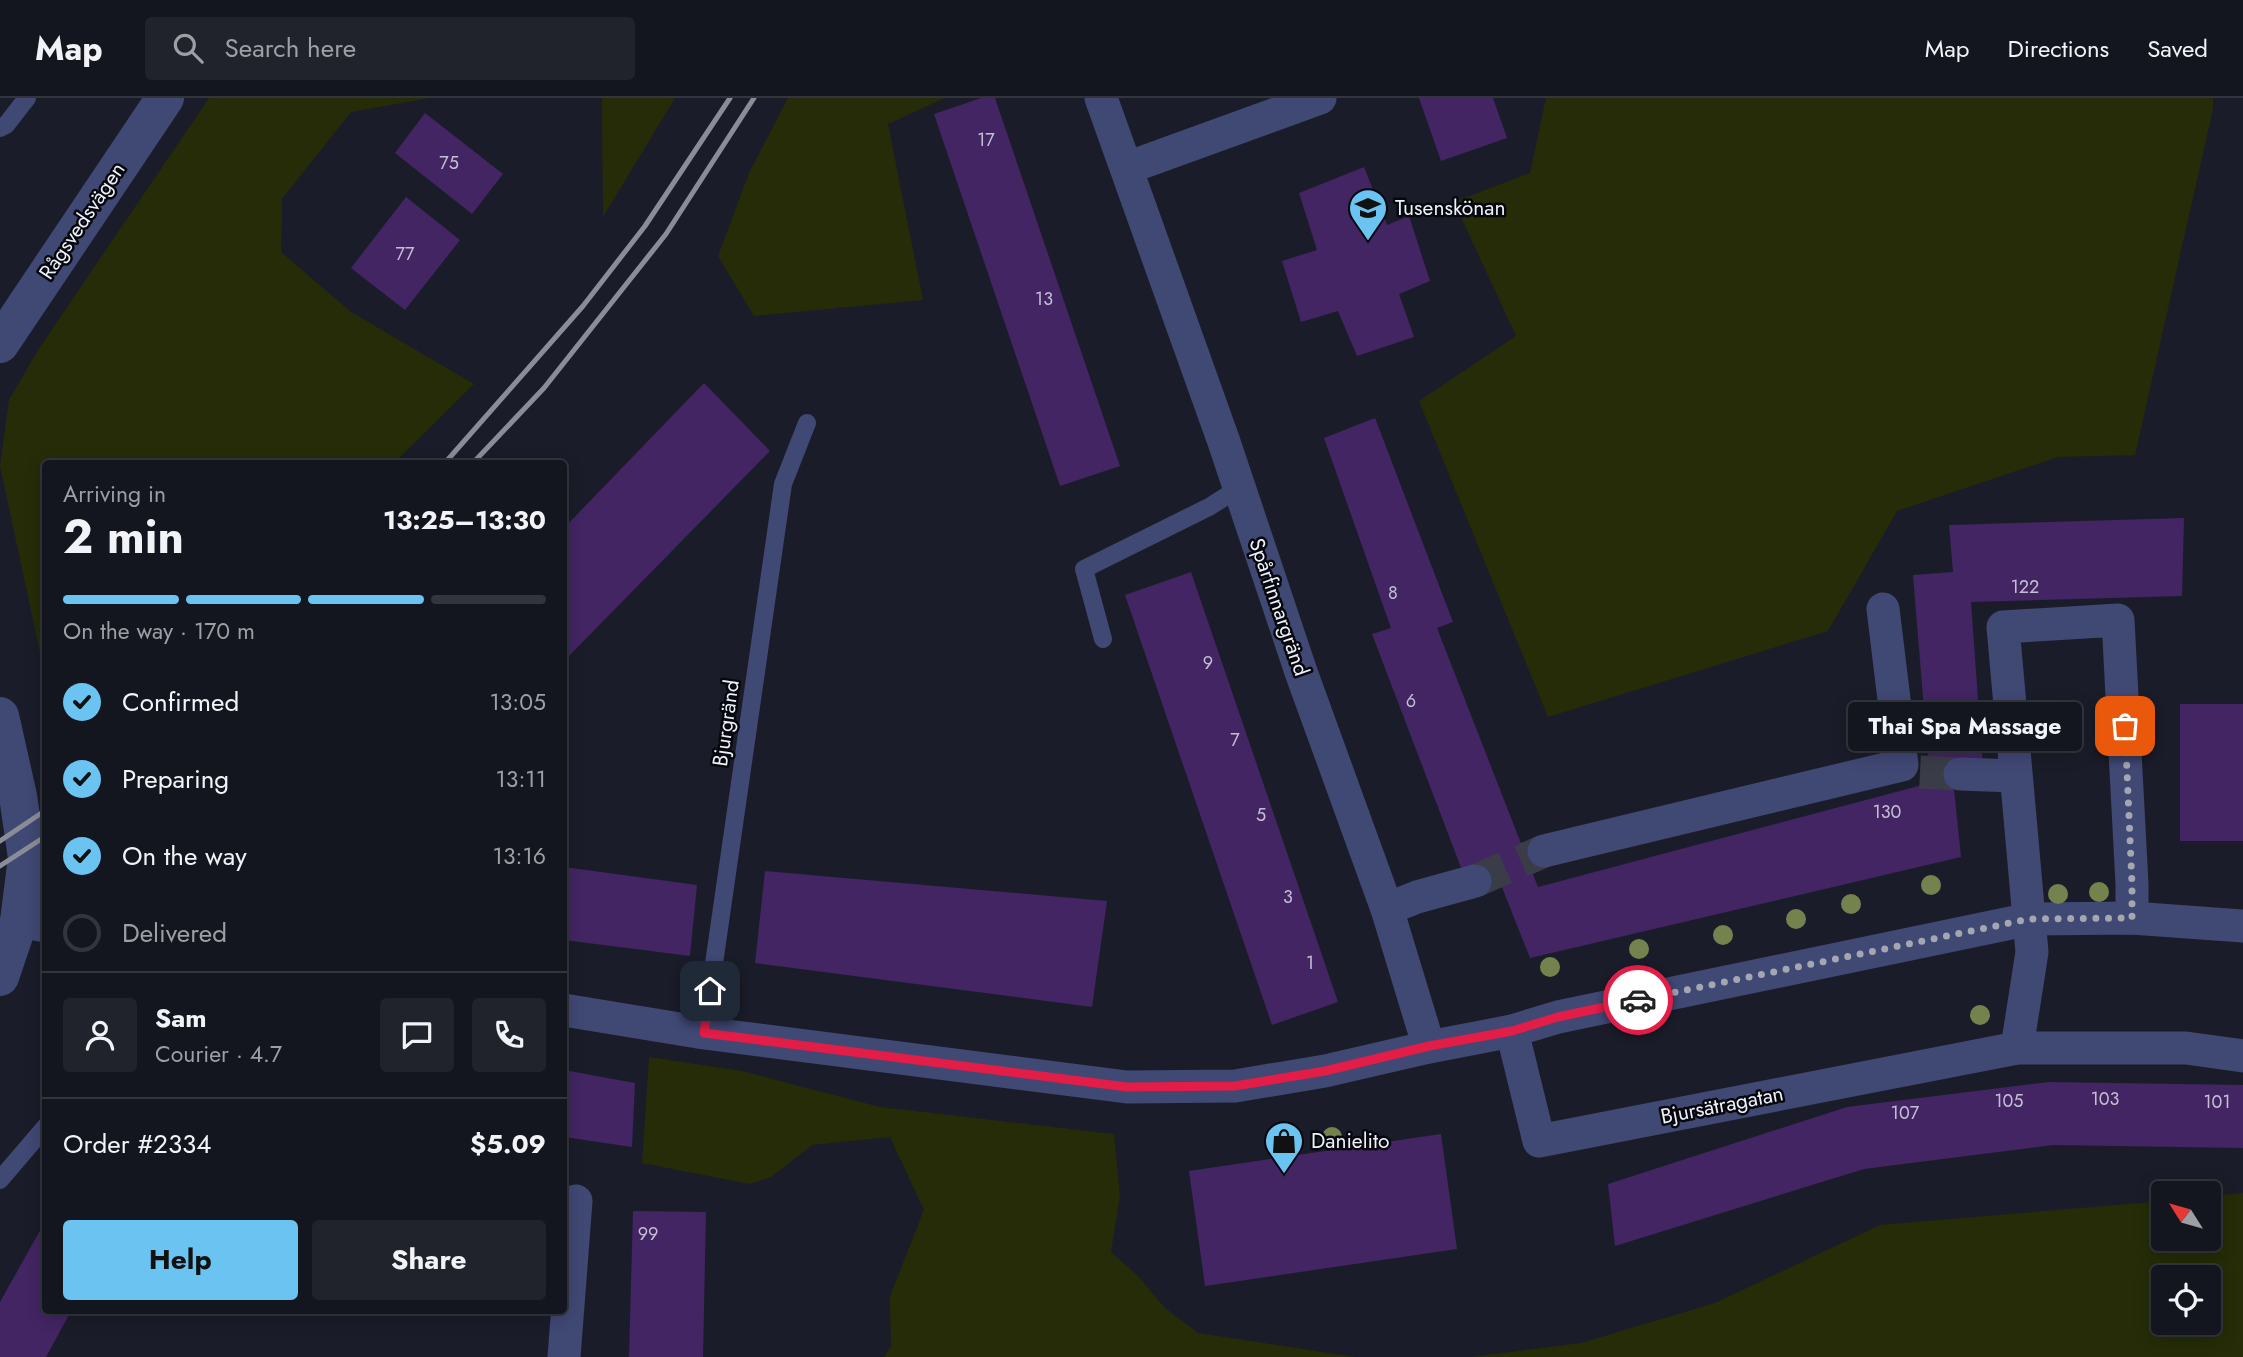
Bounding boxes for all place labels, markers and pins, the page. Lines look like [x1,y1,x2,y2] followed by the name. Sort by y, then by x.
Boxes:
[1347,187,1389,242] school or university icon: Tusenskönan
[1395,193,1505,223] place label: Tusenskönan
[2095,696,2155,756] pin
[1848,702,2083,750] callout: Thai Spa Massage
[680,961,740,1021] pin
[1263,1120,1305,1175] shop icon: Danielito
[1311,1126,1389,1156] place label: Danielito

